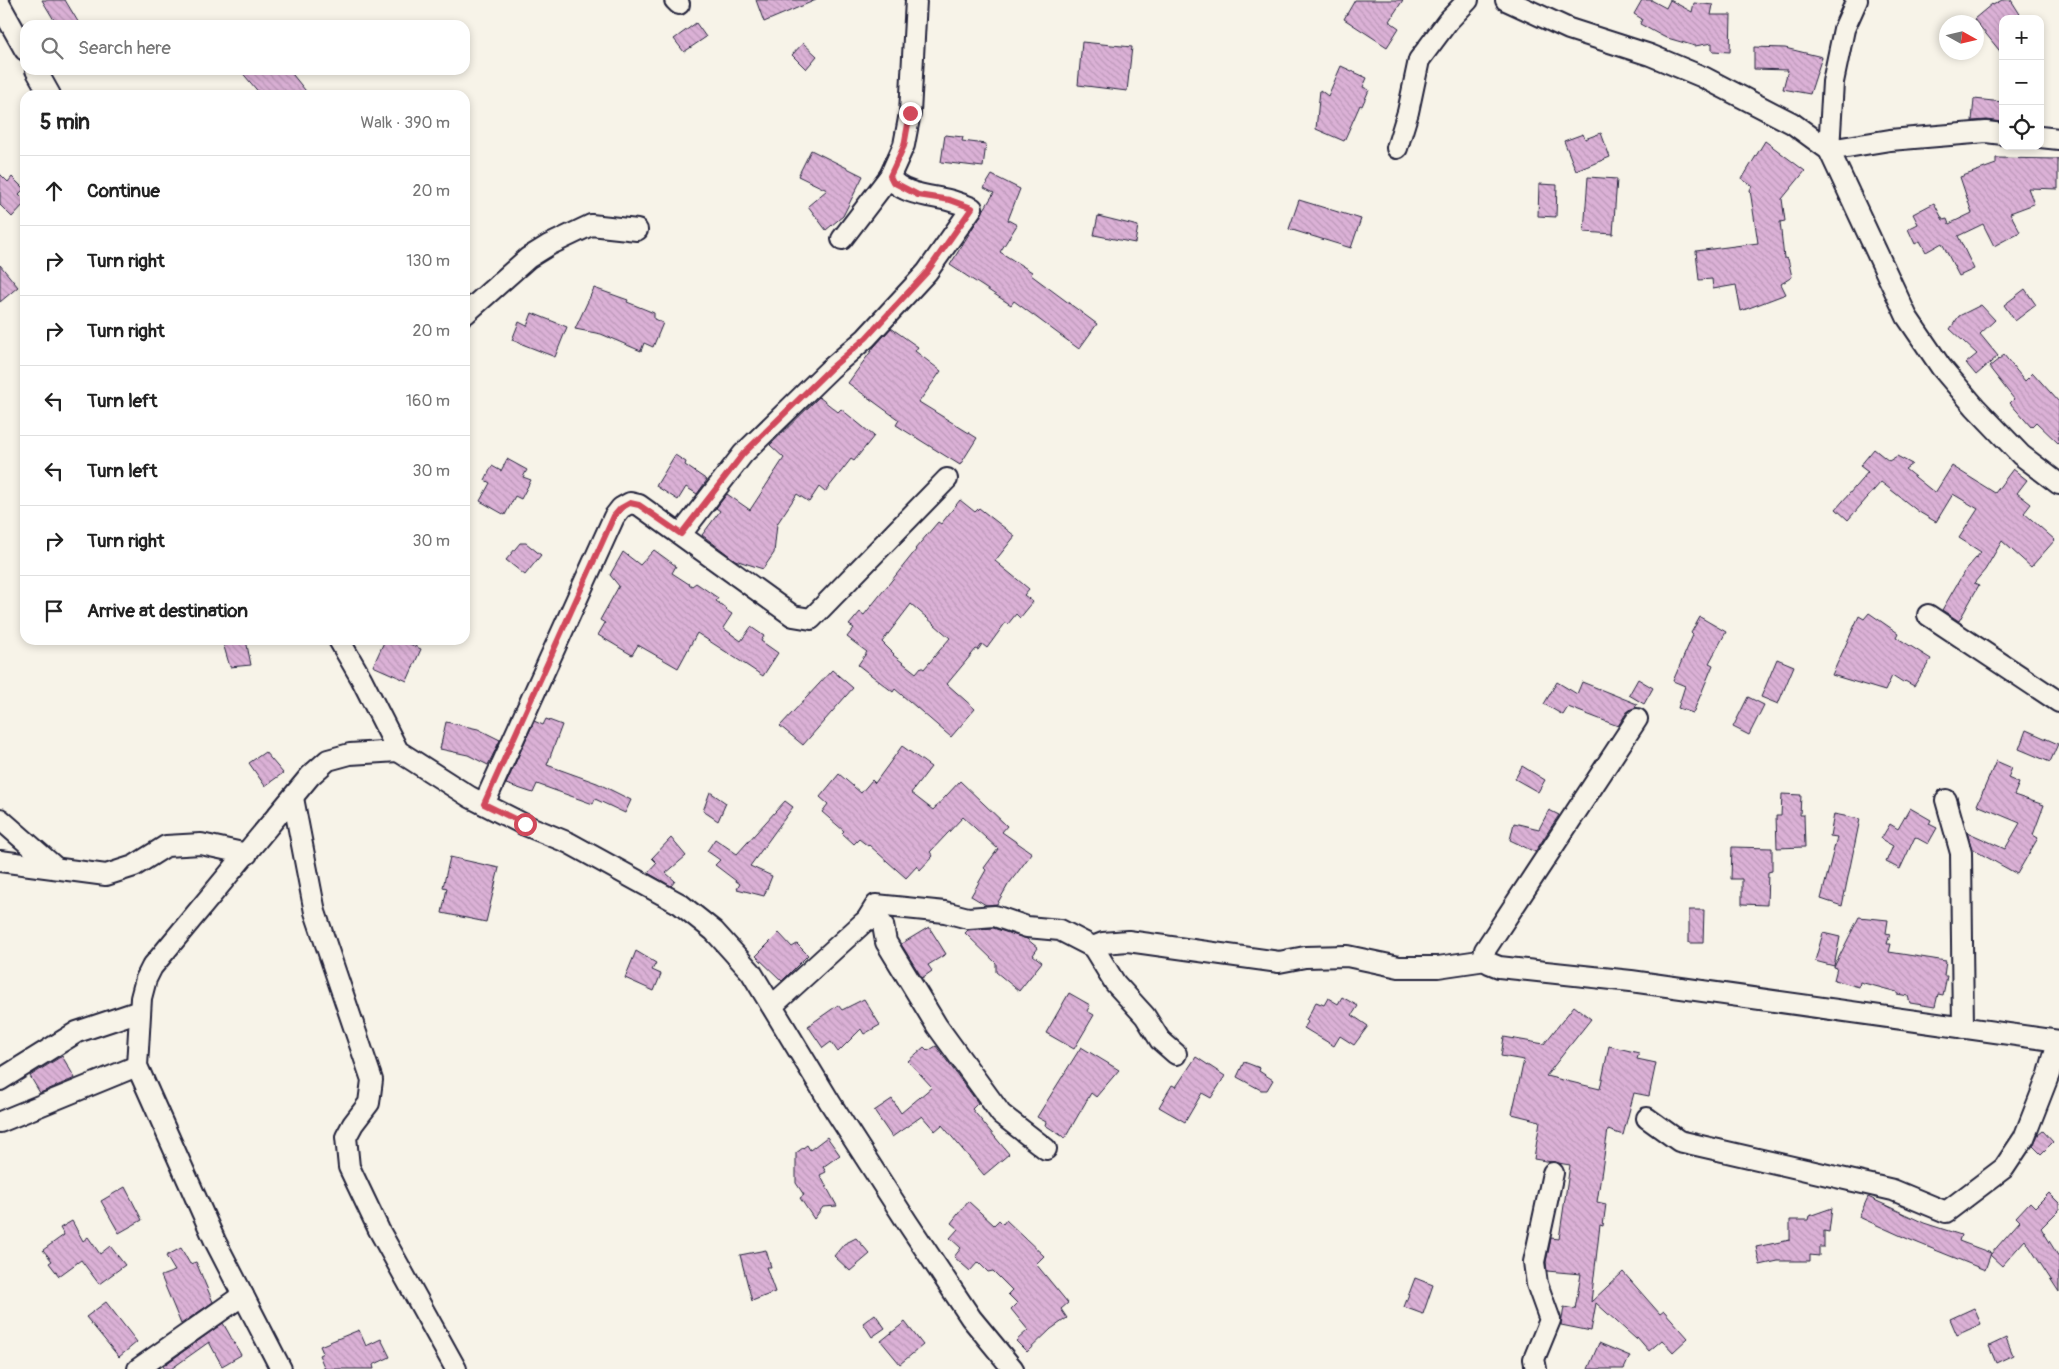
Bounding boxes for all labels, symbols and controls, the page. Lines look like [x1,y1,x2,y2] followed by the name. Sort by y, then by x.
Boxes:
[1939,15,1984,60] north arrow
[1999,15,2044,150] map controls
[1999,15,2044,60] button: +
[20,20,470,75] search box
[38,34,66,62] icon: search
[78,36,171,60] text: Search here
[1999,60,2044,105] button: −
[899,102,922,125] route end
[1999,105,2044,150] button: locate
[40,109,90,136] text: 5 min
[361,113,450,133] text: Walk · 390 m
[40,177,68,205] icon: ahead
[87,179,160,203] text: Continue
[412,181,450,201] text: 20 m
[40,247,68,275] icon: right
[87,249,165,273] text: Turn right
[406,251,450,271] text: 130 m
[40,317,68,345] icon: right
[87,319,165,343] text: Turn right
[412,321,450,341] text: 20 m
[40,387,68,415] icon: left
[87,389,157,413] text: Turn left
[406,391,450,411] text: 160 m
[40,457,68,485] icon: left
[87,459,157,483] text: Turn left
[412,461,450,481] text: 30 m
[40,527,68,555] icon: right
[87,529,165,553] text: Turn right
[412,531,450,551] text: 30 m
[40,597,68,625] icon: arrive
[87,599,248,623] text: Arrive at destination
[514,813,537,836] route start

